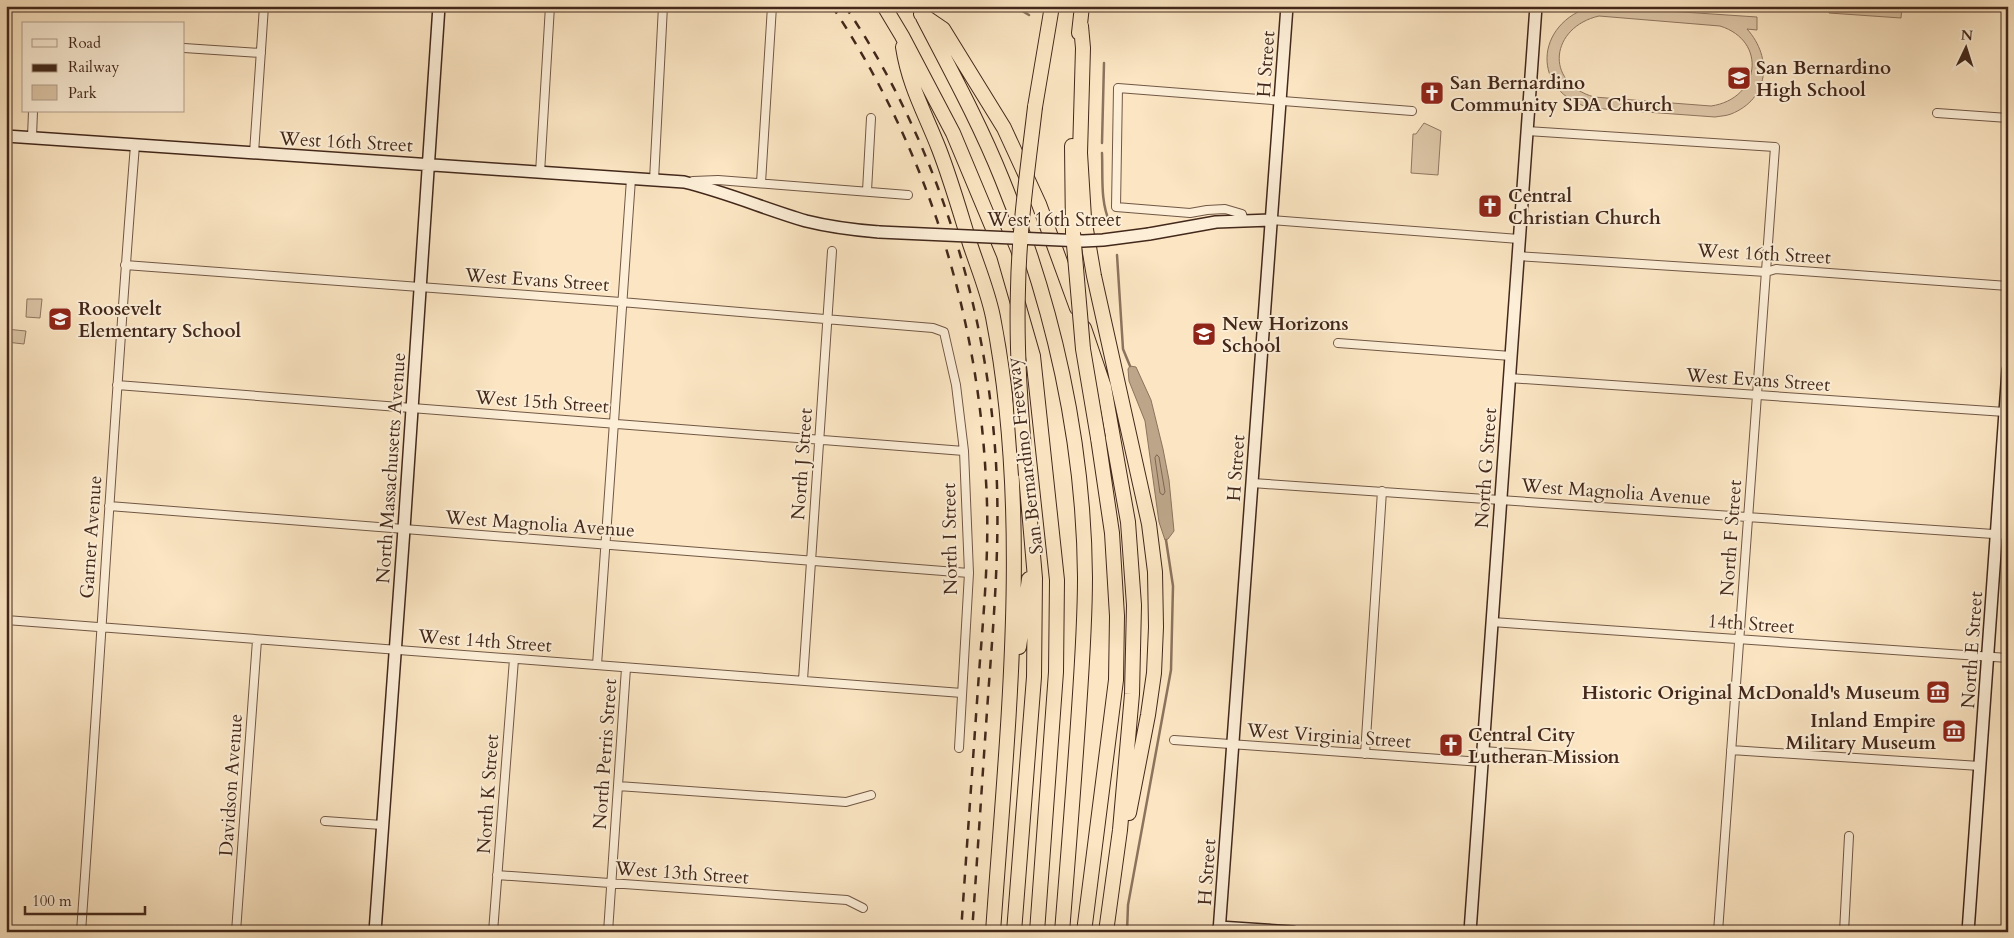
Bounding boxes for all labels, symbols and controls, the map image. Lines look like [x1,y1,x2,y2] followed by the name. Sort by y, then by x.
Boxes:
[22,22,185,112] legend
[1942,22,1992,72] north arrow
[1960,26,1974,45] text: N
[1251,30,1281,98] street label: H Street
[68,33,101,53] text: Road
[1756,55,1891,103] place label: San Bernardino High School
[68,57,119,77] text: Railway
[1726,65,1752,91] school or university icon: San Bernardino High School
[1450,70,1673,118] place label: San Bernardino Community SDA Church
[1419,80,1445,106] church icon: San Bernardino Community SDA Church
[68,83,97,103] text: Park
[277,125,413,158] street label: West 16th Street
[1508,183,1661,231] place label: Central Christian Church
[1477,193,1503,219] church icon: Central Christian Church
[986,207,1121,233] street label: West 16th Street
[1695,237,1831,270] street label: West 16th Street
[463,262,610,298] street label: West Evans Street
[78,296,241,344] place label: Roosevelt Elementary School
[47,306,73,332] school or university icon: Roosevelt Elementary School
[1222,311,1349,359] place label: New Horizons School
[1191,321,1217,347] school or university icon: New Horizons School
[370,352,412,584] street label: North Massachusetts Avenue
[1000,356,1050,556] street label: San Bernardino Freeway
[1684,362,1831,398] street label: West Evans Street
[473,384,610,420] street label: West 15th Street
[785,407,819,521] street label: North J Street
[1469,407,1503,529] street label: North G Street
[1221,434,1251,502] street label: H Street
[1519,472,1712,512] street label: West Magnolia Avenue
[74,475,108,599] street label: Garner Avenue
[1714,479,1748,597] street label: North F Street
[936,483,964,595] street label: North I Street
[443,504,636,544] street label: West Magnolia Avenue
[1955,591,1989,710] street label: North E Street
[1707,608,1795,640] street label: 14th Street
[416,623,553,659] street label: West 14th Street
[587,678,623,830] street label: North Perris Street
[1925,679,1951,705] museum icon: Historic Original McDonald's Museum
[1582,680,1921,706] place label: Historic Original McDonald's Museum
[1786,708,1937,756] place label: Inland Empire Military Museum
[213,713,249,857] street label: Davidson Avenue
[1245,717,1412,755] street label: West Virginia Street
[1941,718,1967,744] museum icon: Inland Empire Military Museum
[1468,722,1621,770] place label: Central City Lutheran Mission
[1438,732,1464,758] church icon: Central City Lutheran Mission
[471,733,505,855] street label: North K Street
[1192,838,1222,906] street label: H Street
[613,855,750,891] street label: West 13th Street
[25,883,145,915] scale bar
[32,891,72,911] text: 100 m

